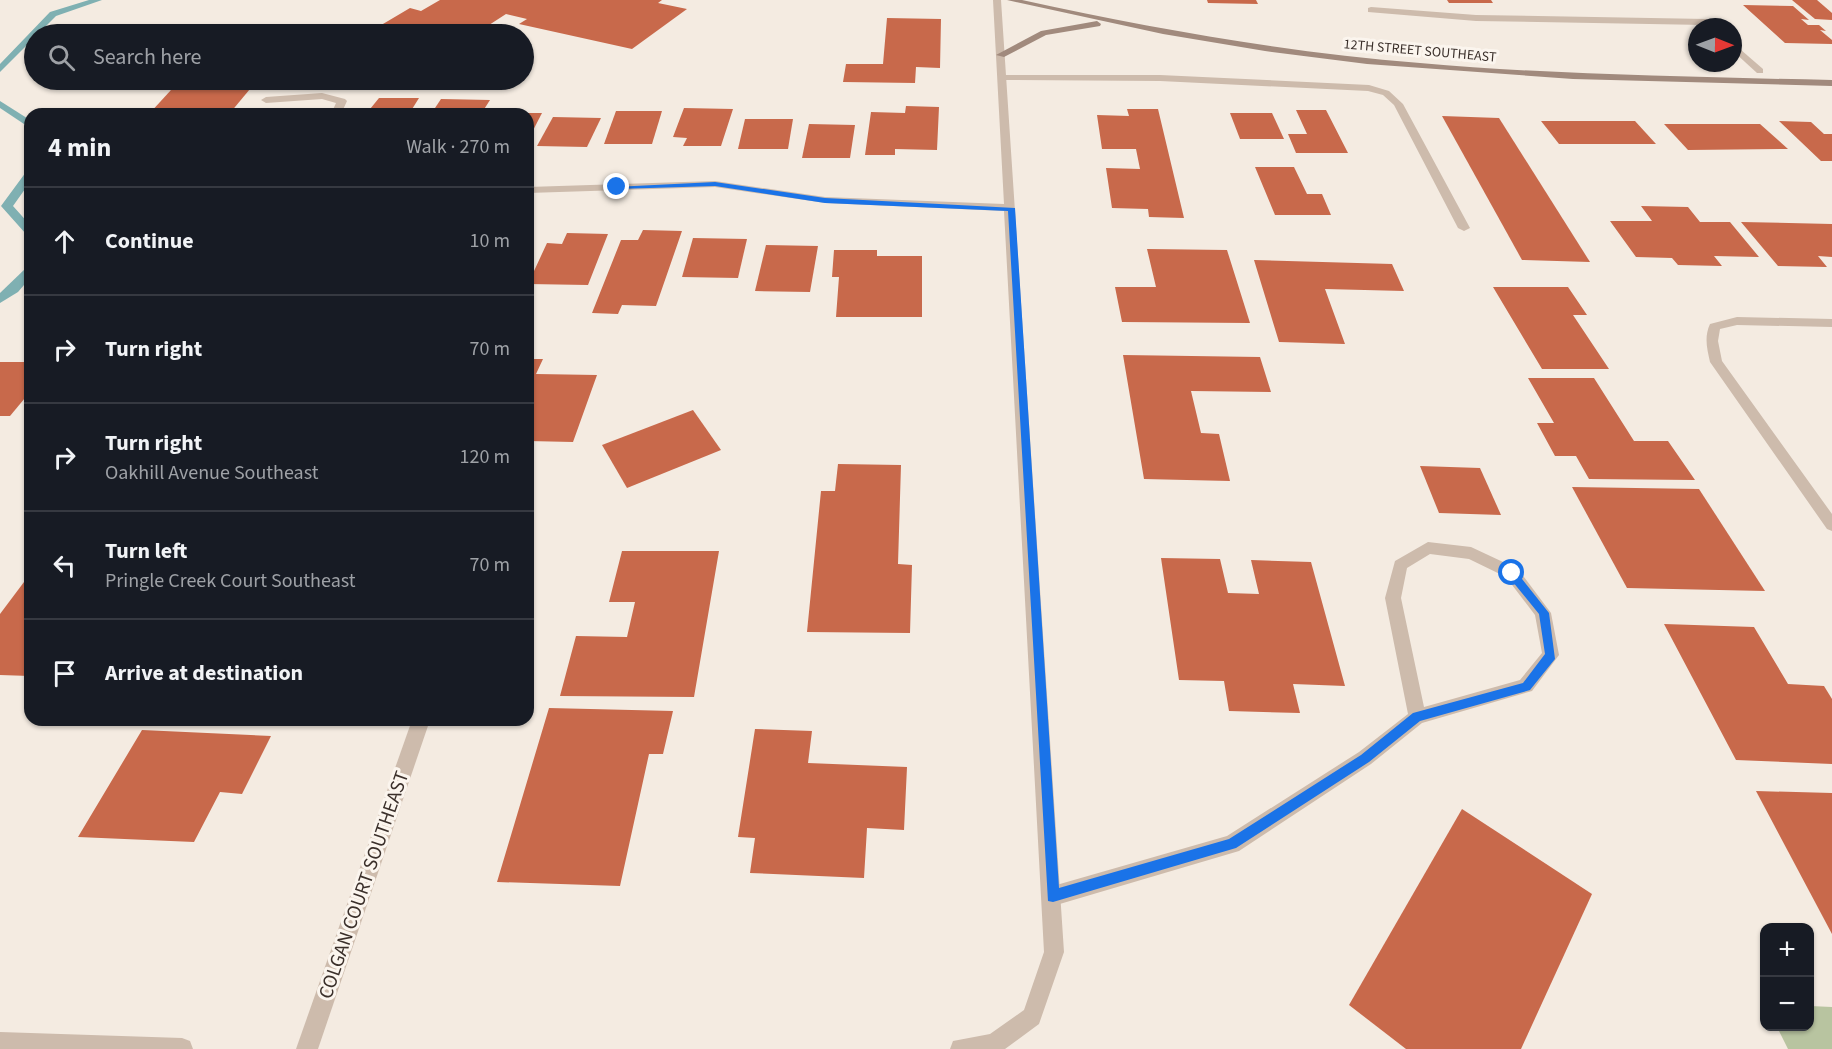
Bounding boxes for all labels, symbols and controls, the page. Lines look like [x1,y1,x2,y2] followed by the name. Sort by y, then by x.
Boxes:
[1688,18,1742,72] north arrow
[24,24,534,90] search box
[1343,34,1498,68] street label: 12TH STREET SOUTHEAST
[45,41,78,74] icon: search
[93,41,201,73] text: Search here
[48,129,111,166] text: 4 min
[406,133,510,161] text: Walk · 270 m
[603,173,629,199] route end
[48,225,81,258] icon: ahead
[105,225,194,257] text: Continue
[470,227,510,255] text: 10 m
[48,333,81,366] icon: right
[105,333,202,365] text: Turn right
[470,335,510,363] text: 70 m
[105,427,202,459] text: Turn right
[48,441,81,474] icon: right
[460,443,510,471] text: 120 m
[105,459,318,487] text: Oakhill Avenue Southeast
[105,535,187,567] text: Turn left
[48,549,81,582] icon: left
[470,551,510,579] text: 70 m
[1498,559,1524,585] route start
[105,567,355,595] text: Pringle Creek Court Southeast
[48,657,81,690] icon: arrive
[105,657,303,689] text: Arrive at destination
[312,767,416,1003] street label: COLGAN COURT SOUTHEAST
[1760,923,1814,1031] map controls
[1760,923,1814,977] button: +
[1760,977,1814,1031] button: −

